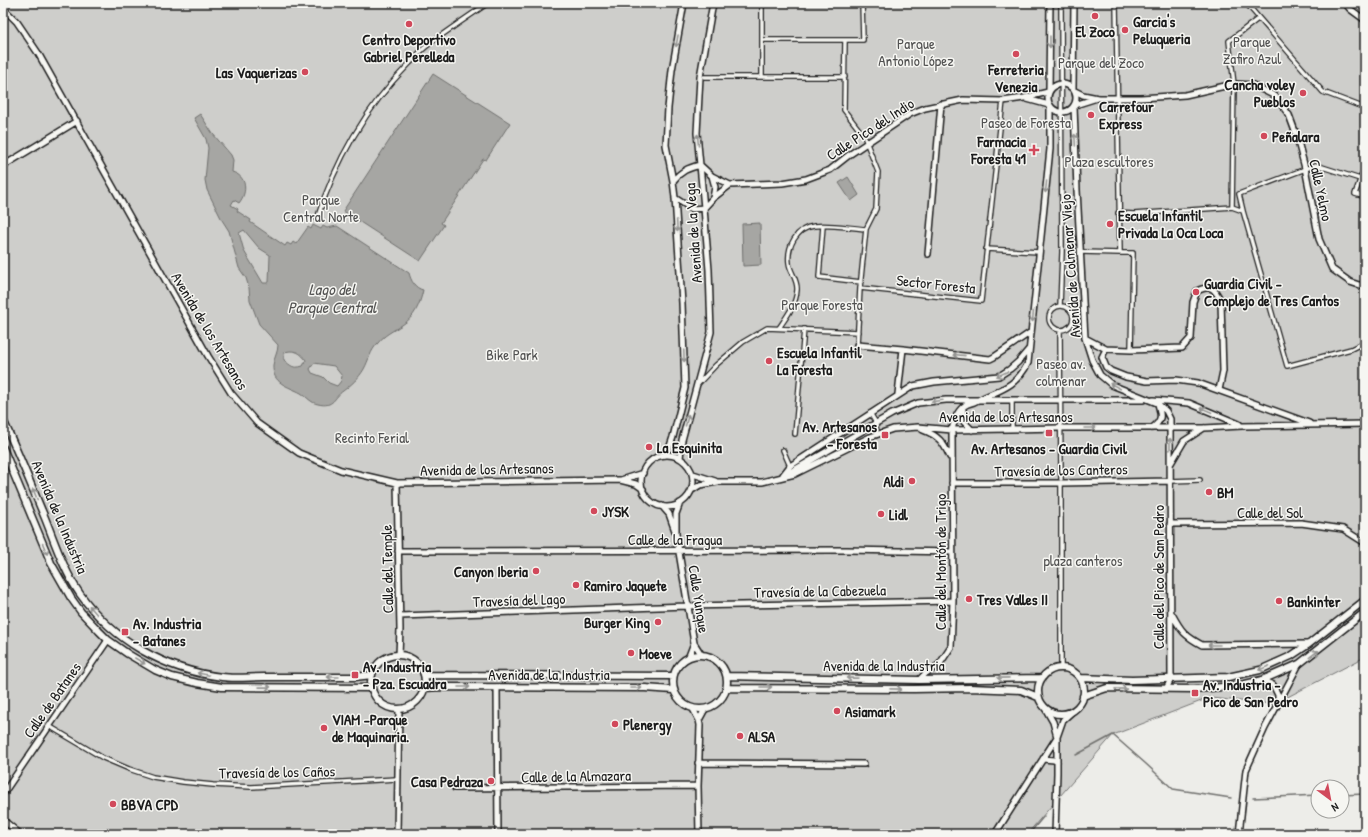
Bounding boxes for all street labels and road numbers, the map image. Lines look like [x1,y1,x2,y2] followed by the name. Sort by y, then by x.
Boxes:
[822,93,918,165] street label: Calle Pico del Indio
[1304,157,1338,223] street label: Calle Yelmo
[679,182,707,284] street label: Avenida de la Vega
[1055,194,1085,338] street label: Avenida de Colmenar Viejo
[167,268,254,394] street label: Avenida de los Artesanos
[895,269,977,299] street label: Sector Foresta
[939,406,1073,427] street label: Avenida de los Artesanos
[27,457,93,577] street label: Avenida de la Industria
[420,457,554,481] street label: Avenida de los Artesanos
[994,458,1128,482] street label: Travesía de los Canteros
[930,494,951,630] street label: Calle del Montón de Trigo
[1237,502,1303,523] street label: Calle del Sol
[1148,505,1169,649] street label: Calle del Pico de San Pedro
[376,524,398,614] street label: Calle del Temple
[628,529,722,550] street label: Calle de la Fragua
[683,564,715,634] street label: Calle Yunque
[754,579,886,603] street label: Travesía de la Cabezuela
[472,588,566,612] street label: Travesía del Lago
[823,655,945,676] street label: Avenida de la Industria
[18,658,86,742] street label: Calle de Batanes
[488,664,610,685] street label: Avenida de la Industria
[219,760,336,784] street label: Travesía de los Caños
[521,765,631,787] street label: Calle de la Almazara

